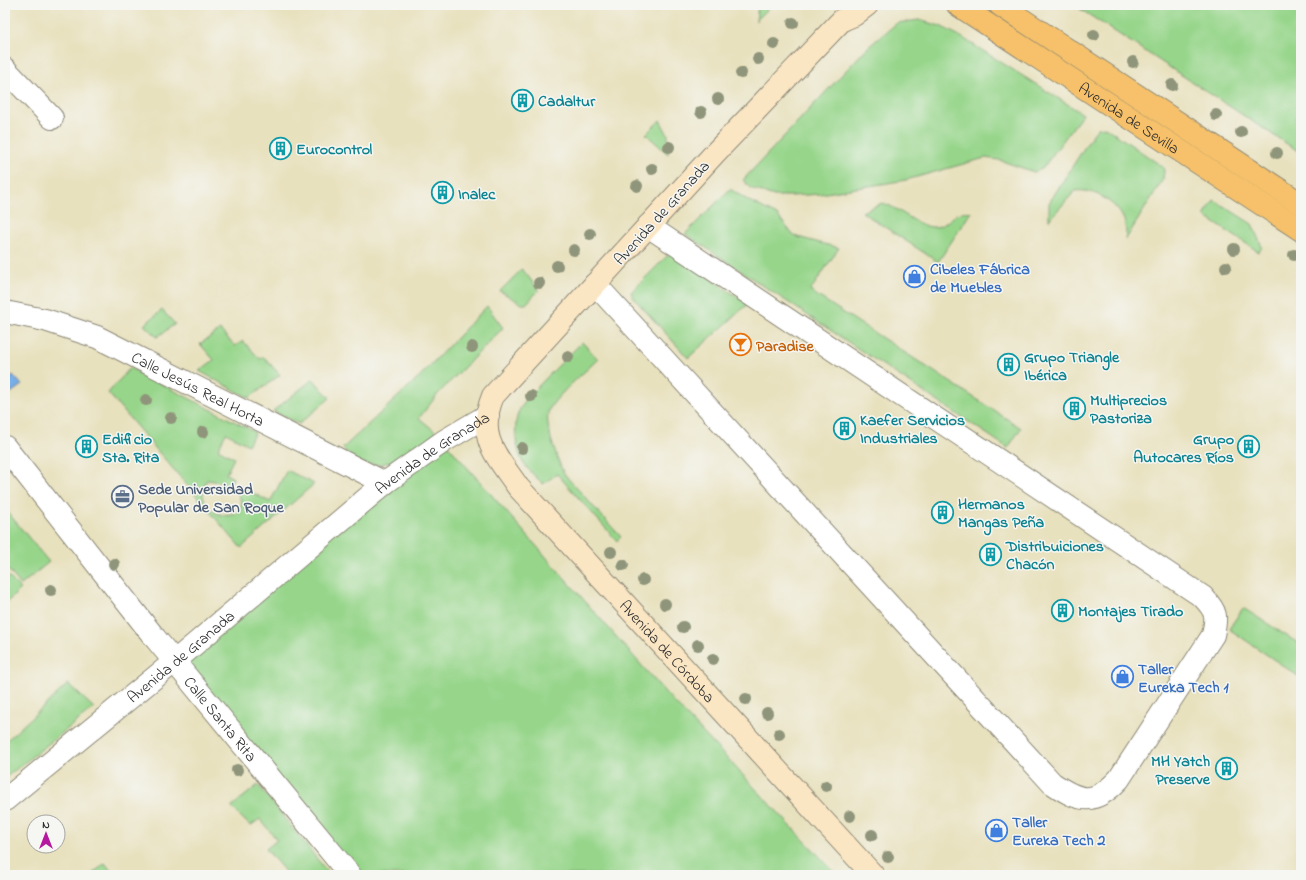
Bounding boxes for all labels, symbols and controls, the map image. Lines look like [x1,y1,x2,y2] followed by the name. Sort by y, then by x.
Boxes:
[1073,77,1184,161] street label: Avenida de Sevilla
[510,87,536,113] building icon: Cadaltur
[538,90,596,114] place label: Cadaltur
[267,135,293,161] building icon: Eurocontrol
[296,138,373,162] place label: Eurocontrol
[609,156,716,271] street label: Avenida de Granada
[430,180,456,206] building icon: Inalec
[458,183,496,207] place label: Inalec
[930,258,1030,300] place label: Cibeles Fábrica de Muebles
[902,264,928,290] shop icon: Cibeles Fábrica de Muebles
[728,332,754,358] bar icon: Paradise
[756,335,815,359] place label: Paradise
[127,346,268,434] street label: Calle Jesús Real Horta
[1024,346,1120,388] place label: Grupo Triangle Ibérica
[995,352,1021,378] building icon: Grupo Triangle Ibérica
[1090,389,1167,431] place label: Multiprecios Pastoriza
[1062,395,1088,421] building icon: Multiprecios Pastoriza
[370,407,495,501] street label: Avenida de Granada
[860,409,965,451] place label: Kaefer Servicios Industriales
[831,415,857,441] building icon: Kaefer Servicios Industriales
[102,428,160,470] place label: Edificio Sta. Rita
[1133,428,1234,470] place label: Grupo Autocares Ríos
[73,434,99,460] building icon: Edificio Sta. Rita
[1236,434,1262,460] building icon: Grupo Autocares Ríos
[138,478,285,520] place label: Sede Universidad Popular de San Roque
[110,484,136,510] office icon: Sede Universidad Popular de San Roque
[958,493,1045,536] place label: Hermanos Mangas Peña
[929,499,955,525] building icon: Hermanos Mangas Peña
[1005,535,1104,577] place label: Distribuiciones Chacón
[978,541,1004,567] building icon: Distribuiciones Chacón
[613,595,720,709] street label: Avenida de Córdoba
[1050,597,1076,623] building icon: Montajes Tirado
[1078,600,1183,624] place label: Montajes Tirado
[122,605,241,710] street label: Avenida de Granada
[1138,658,1230,700] place label: Taller Eureka Tech 1
[1109,664,1135,690] shop icon: Taller Eureka Tech 1
[177,672,262,768] street label: Calle Santa Rita
[1151,750,1211,792] place label: MH Yatch Preserve
[1213,756,1239,782] building icon: MH Yatch Preserve
[1012,811,1106,853] place label: Taller Eureka Tech 2
[26,814,66,854] north arrow
[42,817,50,833] text: N
[984,817,1010,843] shop icon: Taller Eureka Tech 2

